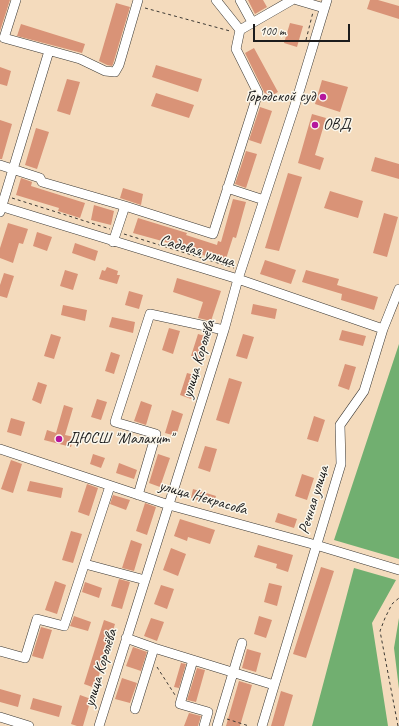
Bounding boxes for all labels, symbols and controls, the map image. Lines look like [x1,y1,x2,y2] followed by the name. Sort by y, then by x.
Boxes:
[255,16,352,42] scale bar
[260,23,286,39] text: 100 m
[246,87,315,107] place label: Городской суд
[318,92,328,102] marker: Городской суд
[323,115,351,135] place label: ОВД
[310,120,320,130] marker: ОВД
[157,230,237,272] street label: Садовая улица
[178,318,220,400] street label: улица Королёва
[67,429,173,449] place label: ДЮСШ "Малахит"
[54,434,64,444] marker: ДЮСШ "Малахит"
[295,463,333,537] street label: Речная улица
[157,476,249,520] street label: улица Некрасова
[80,627,122,709] street label: улица Королёва

